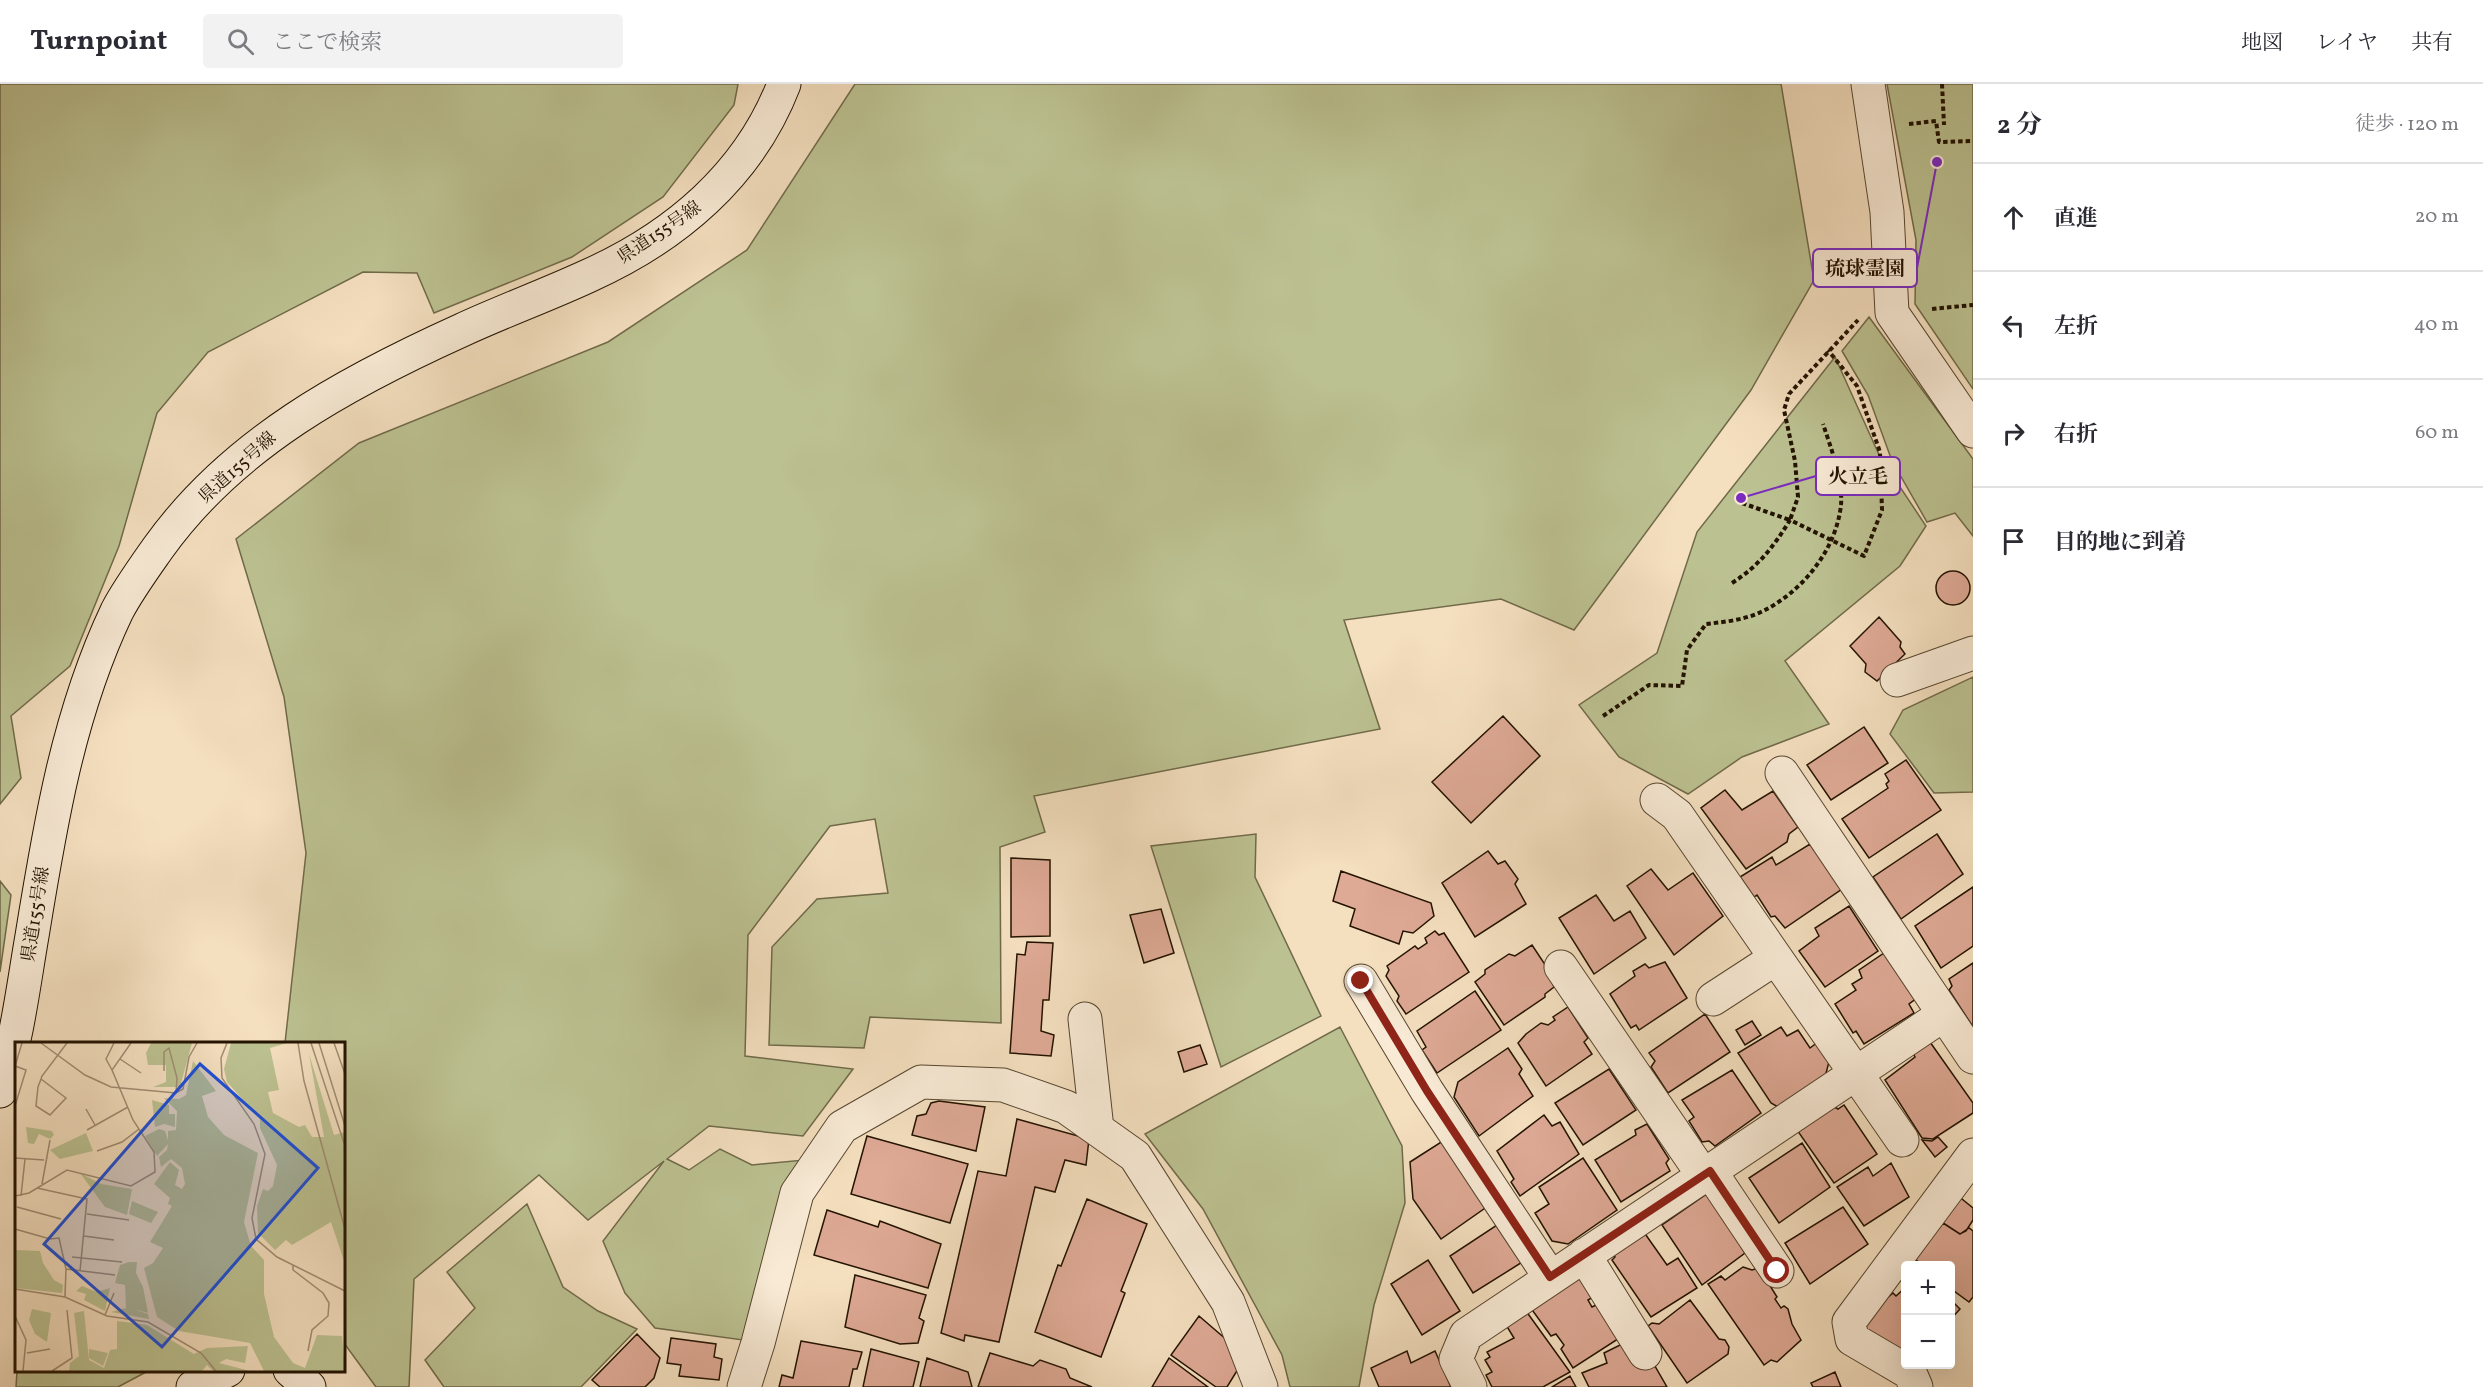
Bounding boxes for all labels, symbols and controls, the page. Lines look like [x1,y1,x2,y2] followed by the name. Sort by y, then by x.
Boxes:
[203,14,623,68] search box
[30,22,167,61] text: Turnpoint
[224,25,257,58] icon: search
[272,28,382,59] text: ここで検索
[2241,29,2283,58] text: 地図
[2316,29,2378,58] text: レイヤ
[2411,29,2453,58] text: 共有
[1997,108,2042,144] text: 2 分
[2355,111,2459,139] text: 徒歩 · 120 m
[613,196,707,271] street label: 県道155号線
[1997,201,2030,234] icon: ahead
[2415,203,2459,231] text: 20 m
[2054,204,2098,235] text: 直進
[1813,249,1917,287] callout: 琉球霊園
[1825,256,1905,284] text: 琉球霊園
[1997,309,2030,342] icon: left
[2414,311,2459,339] text: 40 m
[2054,312,2098,343] text: 左折
[1997,417,2030,450] icon: right
[2415,419,2459,447] text: 60 m
[2054,420,2098,451] text: 右折
[194,427,282,510] street label: 県道155号線
[1816,457,1900,495] callout: 火立毛
[1828,464,1888,492] text: 火立毛
[1997,525,2030,558] icon: arrive
[2054,528,2186,559] text: 目的地に到着
[17,865,56,964] street label: 県道155号線
[1347,967,1373,993] route end
[15,1042,345,1372] inset map
[1763,1257,1789,1283] route start
[1901,1261,1955,1369] map controls
[1901,1261,1955,1315] button: +
[1901,1315,1955,1369] button: −

